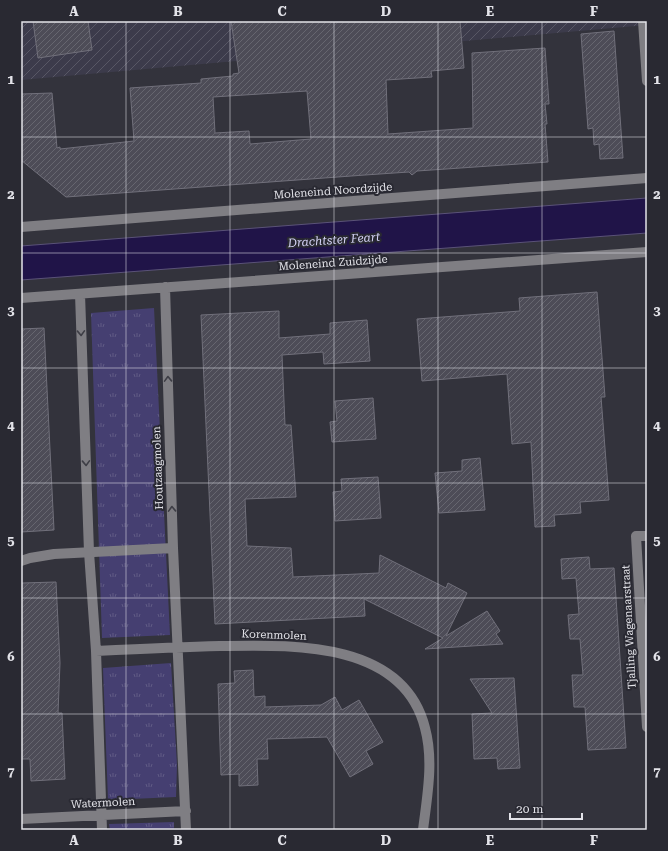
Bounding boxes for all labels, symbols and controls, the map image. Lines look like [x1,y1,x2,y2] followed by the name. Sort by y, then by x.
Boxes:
[69,4,79,19] text: A
[173,4,183,19] text: B
[277,4,287,19] text: C
[381,4,391,19] text: D
[486,4,494,19] text: E
[590,4,598,19] text: F
[7,72,15,87] text: 1
[653,72,661,87] text: 1
[273,180,393,202] street label: Moleneind Noordzijde
[7,187,15,202] text: 2
[653,187,661,202] text: 2
[286,230,381,250] water label: Drachtster Feart
[278,253,388,273] street label: Moleneind Zuidzijde
[7,303,15,318] text: 3
[653,303,661,318] text: 3
[77,330,86,336] one-way arrow
[163,376,172,382] one-way arrow
[7,418,15,433] text: 4
[653,418,661,433] text: 4
[150,426,166,510] street label: Houtzaagmolen
[82,460,90,466] one-way arrow
[167,506,176,512] one-way arrow
[7,533,15,548] text: 5
[653,533,661,548] text: 5
[619,564,639,690] street label: Tjalling Wagenaarstraat
[241,627,307,643] street label: Korenmolen
[7,649,15,664] text: 6
[653,649,661,664] text: 6
[7,764,15,779] text: 7
[653,764,661,779] text: 7
[70,795,136,811] street label: Watermolen
[510,795,582,821] scale bar
[516,802,543,816] text: 20 m
[69,833,79,848] text: A
[173,833,183,848] text: B
[277,833,287,848] text: C
[381,833,391,848] text: D
[486,833,494,848] text: E
[590,833,598,848] text: F

